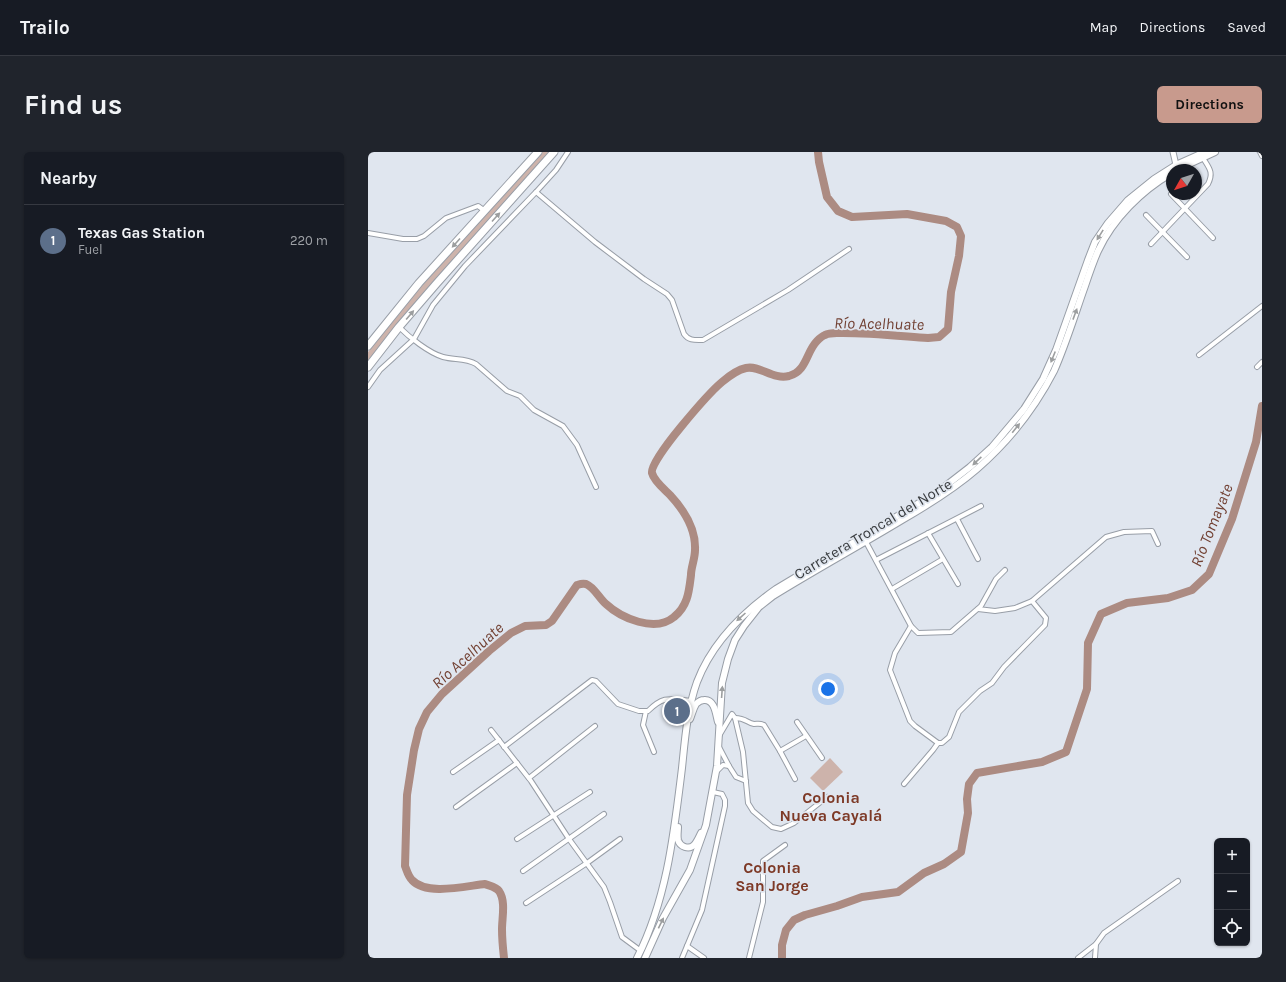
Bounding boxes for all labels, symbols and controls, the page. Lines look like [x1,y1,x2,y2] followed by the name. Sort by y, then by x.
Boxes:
[20,17,70,39] text: Trailo
[1090,19,1118,36] text: Map
[1140,19,1205,36] text: Directions
[1227,19,1266,36] text: Saved
[1157,86,1262,123] button: Directions
[24,88,123,121] text: Find us
[1166,164,1202,200] north arrow
[40,168,97,188] text: Nearby
[491,212,500,223] one-way arrow
[78,224,205,242] text: Texas Gas Station
[1096,230,1103,241] one-way arrow
[51,233,55,248] text: 1
[290,233,328,248] text: 220 m
[451,238,460,249] one-way arrow
[78,242,103,257] text: Fuel
[1073,307,1079,319] one-way arrow
[405,309,414,320] one-way arrow
[834,313,925,334] water label: Río Acelhuate
[1050,351,1056,363] one-way arrow
[1012,423,1020,433] one-way arrow
[972,456,982,466] one-way arrow
[791,475,955,583] street label: Carretera Troncal del Norte
[1186,480,1237,569] water label: Río Tomayate
[736,612,746,622] one-way arrow
[428,618,508,692] water label: Río Acelhuate
[818,679,838,699] your location
[718,686,725,698] one-way arrow
[664,696,690,726] pin: 1
[780,788,882,825] district label: Colonia Nueva Cayalá
[1214,838,1250,946] map controls
[1214,838,1250,874] button: +
[735,858,809,895] district label: Colonia San Jorge
[1214,874,1250,910] button: −
[1214,910,1250,946] button: locate
[658,917,665,928] one-way arrow

